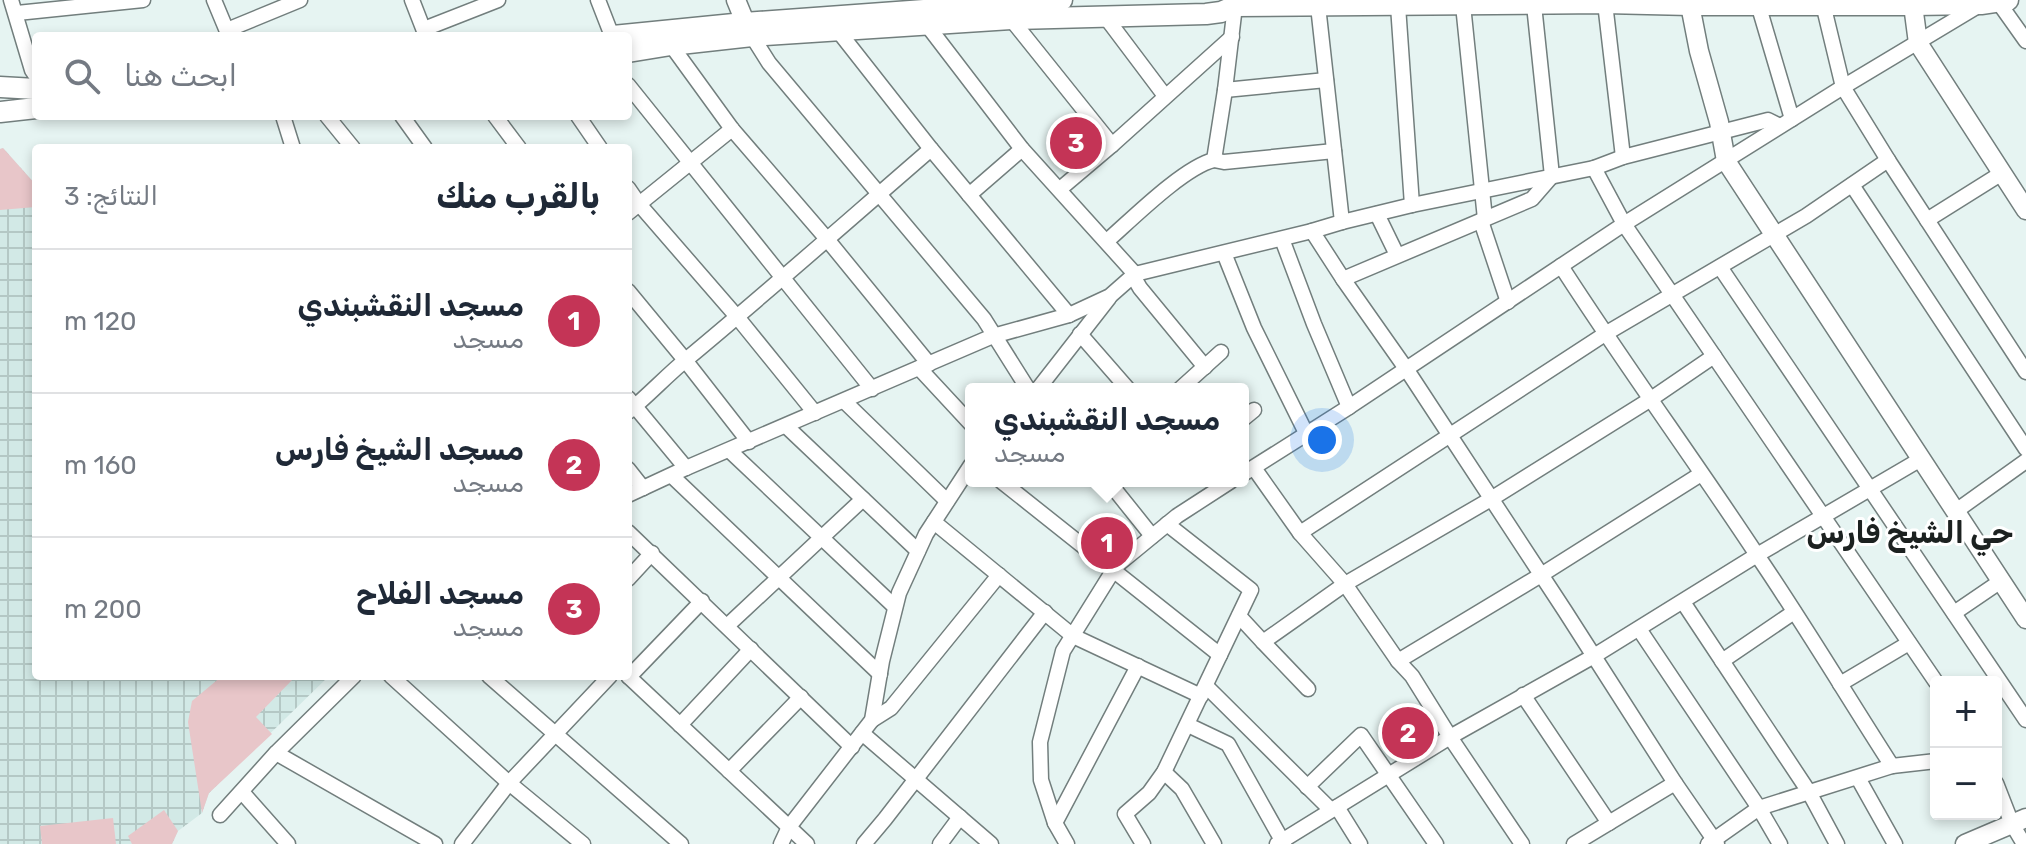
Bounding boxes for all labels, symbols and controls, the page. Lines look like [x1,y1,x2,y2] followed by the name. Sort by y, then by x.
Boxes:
[32,32,632,120] search box
[60,54,104,98] icon: search
[124,58,237,94] text: ابحث هنا
[1050,113,1102,173] pin: 3
[436,176,600,217] text: بالقرب منك
[64,181,158,212] text: النتائج: 3
[298,288,524,324] text: مسجد النقشبندي
[64,306,136,337] text: 120 m
[568,306,580,337] text: 1
[452,324,524,355] text: مسجد
[965,383,1249,487] popup
[994,402,1220,438] text: مسجد النقشبندي
[1302,420,1342,460] your location
[275,432,524,468] text: مسجد الشيخ فارس
[994,438,1065,469] text: مسجد
[64,450,137,481] text: 160 m
[566,450,582,481] text: 2
[452,468,524,499] text: مسجد
[1081,513,1133,573] pin: 1
[1807,515,2013,556] district label: حي الشيخ فارس
[356,576,524,612] text: مسجد الفلاح
[64,594,142,625] text: 200 m
[565,594,583,625] text: 3
[452,612,524,643] text: مسجد
[1930,676,2002,820] map controls
[1930,676,2002,748] button: +
[1382,703,1434,763] pin: 2
[1930,748,2002,820] button: −

